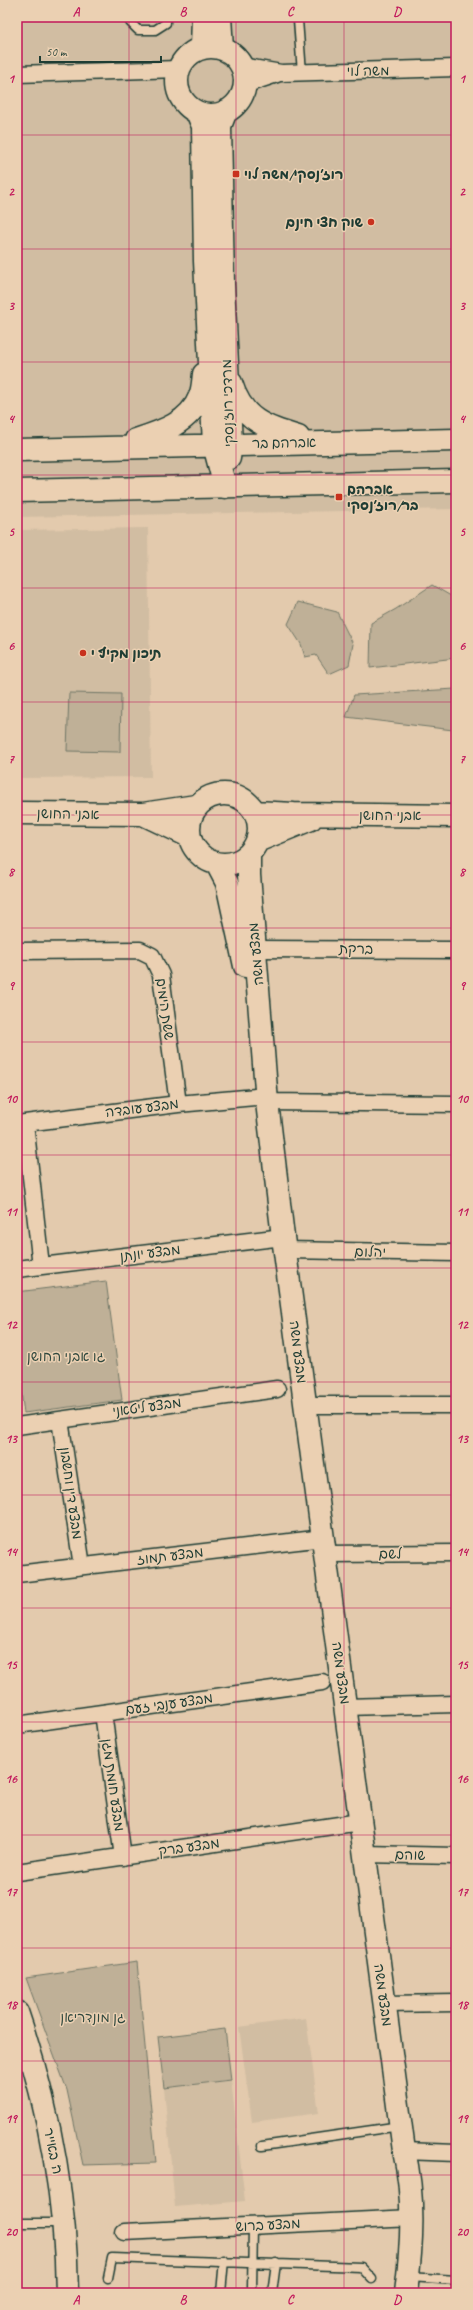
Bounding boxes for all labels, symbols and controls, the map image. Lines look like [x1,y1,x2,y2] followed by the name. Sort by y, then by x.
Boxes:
[73,4,81,20] text: A
[180,4,188,20] text: B
[287,4,295,20] text: C
[393,4,402,20] text: D
[40,38,161,64] scale bar
[46,44,68,60] text: 50 m
[347,62,389,80] street label: משה לוי
[8,71,16,87] text: 1
[459,71,467,87] text: 1
[244,166,343,183] place label: רוז׳נסקי/משה לוי
[231,169,241,179] marker: רוז׳נסקי/משה לוי
[8,184,15,200] text: 2
[459,184,466,200] text: 2
[286,214,363,231] place label: שוק חצי חינם
[366,217,376,227] marker: שוק חצי חינם
[8,298,15,314] text: 3
[459,298,466,314] text: 3
[218,359,238,447] street label: מרדכי רוז'נסקי
[8,411,16,427] text: 4
[459,411,467,427] text: 4
[252,434,316,452] street label: אברהם בר
[347,481,419,514] place label: אברהם בר/רוז׳נסקי
[334,492,344,502] marker: אברהם בר/רוז׳נסקי
[8,524,15,540] text: 5
[459,524,466,540] text: 5
[8,638,15,654] text: 6
[459,638,466,654] text: 6
[91,645,162,662] place label: תיכון מקיף י
[78,648,88,658] marker: תיכון מקיף י
[8,751,15,767] text: 7
[459,751,466,767] text: 7
[36,805,100,823] street label: אבני החושן
[359,807,421,824] street label: אבני החושן
[8,864,16,880] text: 8
[459,864,467,880] text: 8
[245,922,267,986] street label: מבצע משה
[338,940,373,958] street label: ברקת
[152,977,178,1041] street label: ששת הימים
[8,978,15,994] text: 9
[459,978,466,994] text: 9
[5,1091,18,1107] text: 10
[456,1091,469,1107] text: 10
[104,1095,180,1121] street label: מבצע עובדה
[5,1204,19,1220] text: 11
[456,1204,470,1220] text: 11
[119,1241,181,1265] street label: מבצע יונתן
[354,1243,386,1261] street label: יהלום
[5,1317,18,1333] text: 12
[456,1317,469,1333] text: 12
[286,1320,310,1384] street label: מבצע משה
[27,1348,106,1365] park label: גו אבני החושן
[111,1394,183,1420] street label: מבצע ליטאני
[5,1431,18,1447] text: 13
[456,1431,469,1447] text: 13
[56,1446,86,1540] street label: מבצע דין וחשבון
[136,1543,204,1569] street label: מבצע תמוז
[5,1544,19,1560] text: 14
[456,1544,470,1560] text: 14
[378,1545,402,1563] street label: לשם
[328,1641,354,1705] street label: מבצע משה
[5,1657,18,1673] text: 15
[456,1657,469,1673] text: 15
[124,1689,214,1719] street label: מבצע ענבי זעם
[98,1737,128,1833] street label: מבצע חומת מגן
[5,1771,18,1787] text: 16
[456,1771,469,1787] text: 16
[157,1834,221,1860] street label: מבצע ברק
[394,1846,426,1864] street label: שוהם
[5,1884,18,1900] text: 17
[456,1884,469,1900] text: 17
[370,1963,396,2027] street label: מבצע משה
[5,1997,19,2013] text: 18
[456,1997,470,2013] text: 18
[60,2009,126,2026] park label: גן מונדריאן
[5,2111,18,2127] text: 19
[456,2111,469,2127] text: 19
[40,2126,66,2176] street label: ה' באייר
[235,2215,301,2235] street label: מבצע ברוש
[5,2224,18,2240] text: 20
[456,2224,469,2240] text: 20
[73,2292,81,2308] text: A
[180,2292,188,2308] text: B
[287,2292,295,2308] text: C
[393,2292,402,2308] text: D

